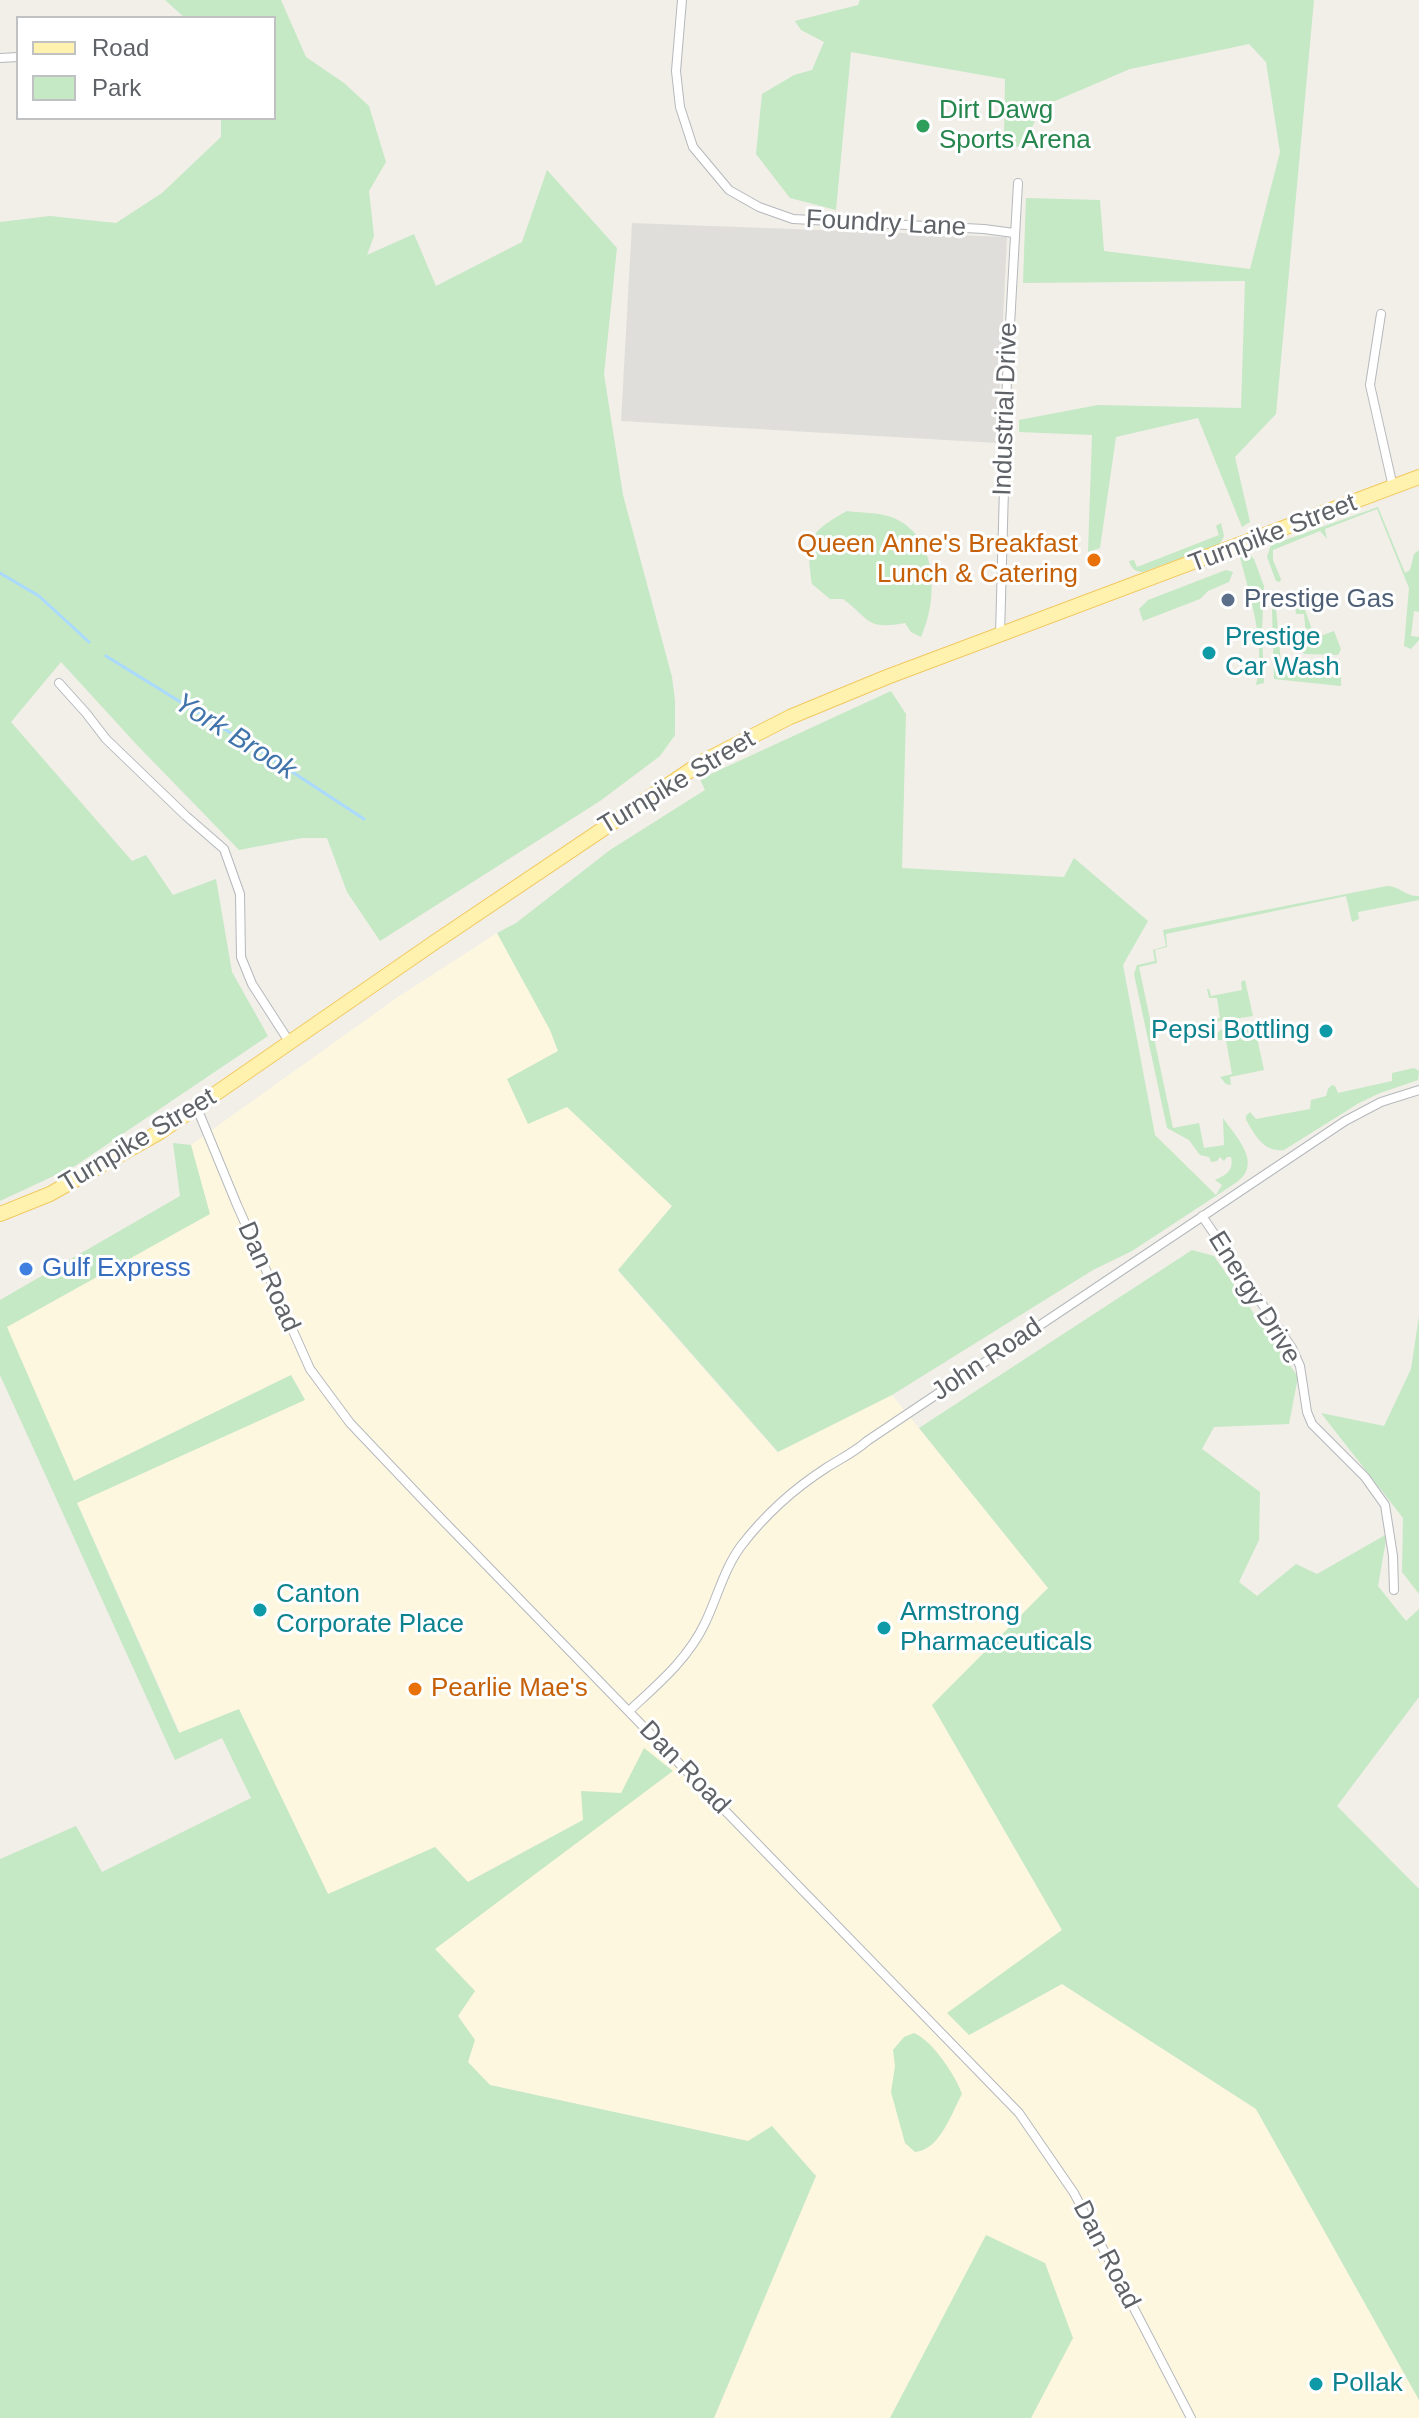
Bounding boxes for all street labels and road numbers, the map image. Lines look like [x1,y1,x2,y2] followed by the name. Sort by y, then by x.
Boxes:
[805,204,967,244] street label: Foundry Lane
[987,322,1025,496] street label: Industrial Drive
[1185,488,1361,580] street label: Turnpike Street
[593,724,761,842] street label: Turnpike Street
[54,1082,222,1200] street label: Turnpike Street
[230,1217,306,1337] street label: Dan Road
[1201,1226,1307,1370] street label: Energy Drive
[926,1312,1048,1408] street label: John Road
[632,1715,736,1821] street label: Dan Road
[1066,2196,1146,2314] street label: Dan Road

